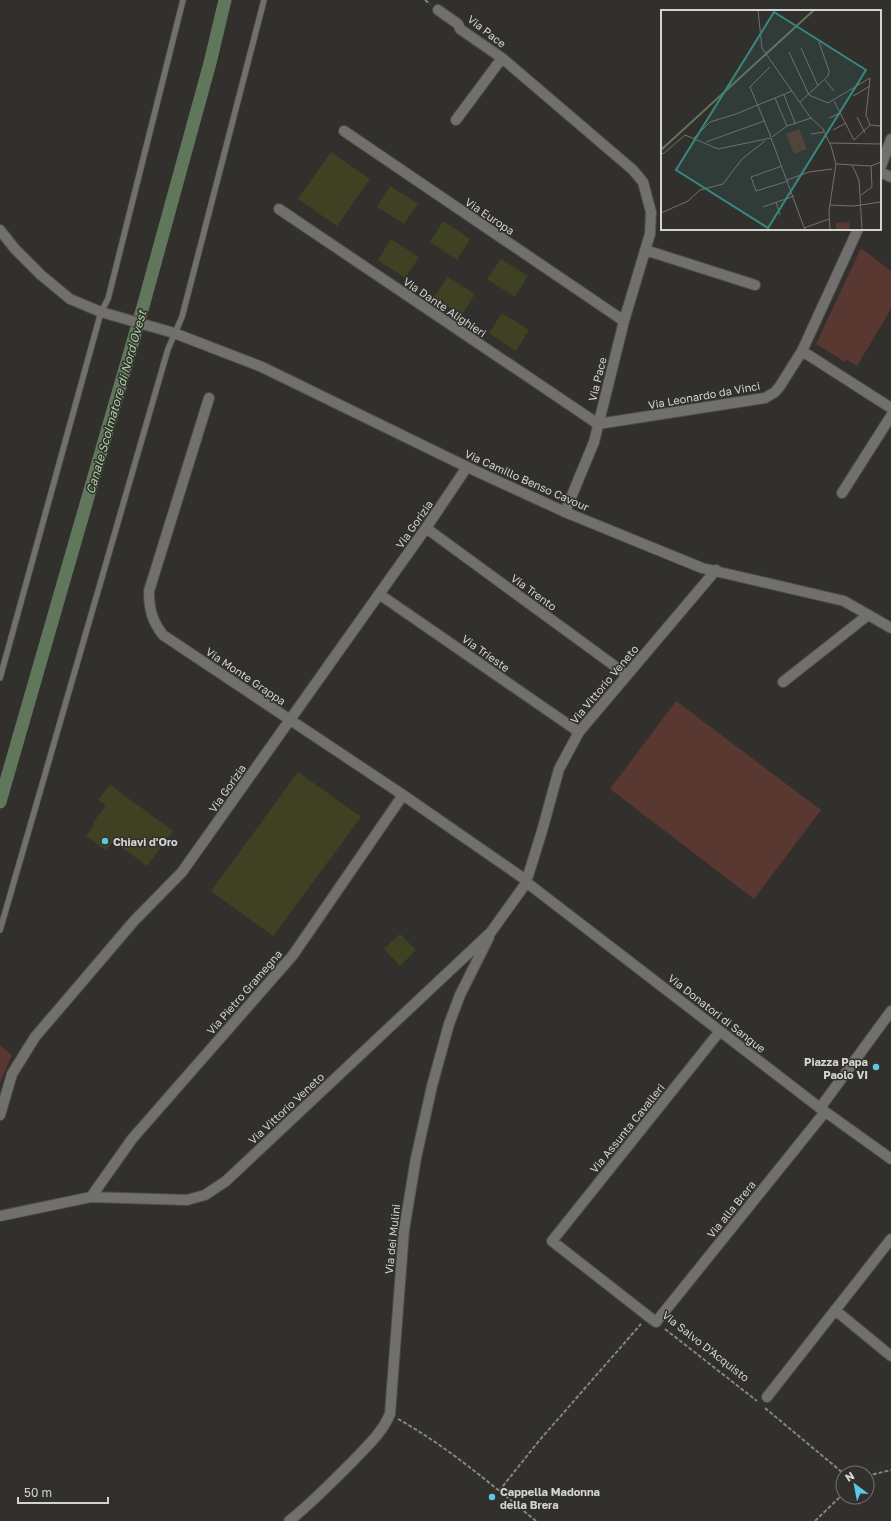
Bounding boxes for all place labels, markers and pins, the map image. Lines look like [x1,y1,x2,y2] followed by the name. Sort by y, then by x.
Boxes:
[113,835,178,848] place label: Chiavi d'Oro
[100,836,110,846] marker: Chiavi d'Oro
[804,1055,868,1081] place label: Piazza Papa Paolo VI
[871,1062,881,1072] marker: Piazza Papa Paolo VI
[500,1485,600,1511] place label: Cappella Madonna della Brera
[487,1492,497,1502] marker: Cappella Madonna della Brera

